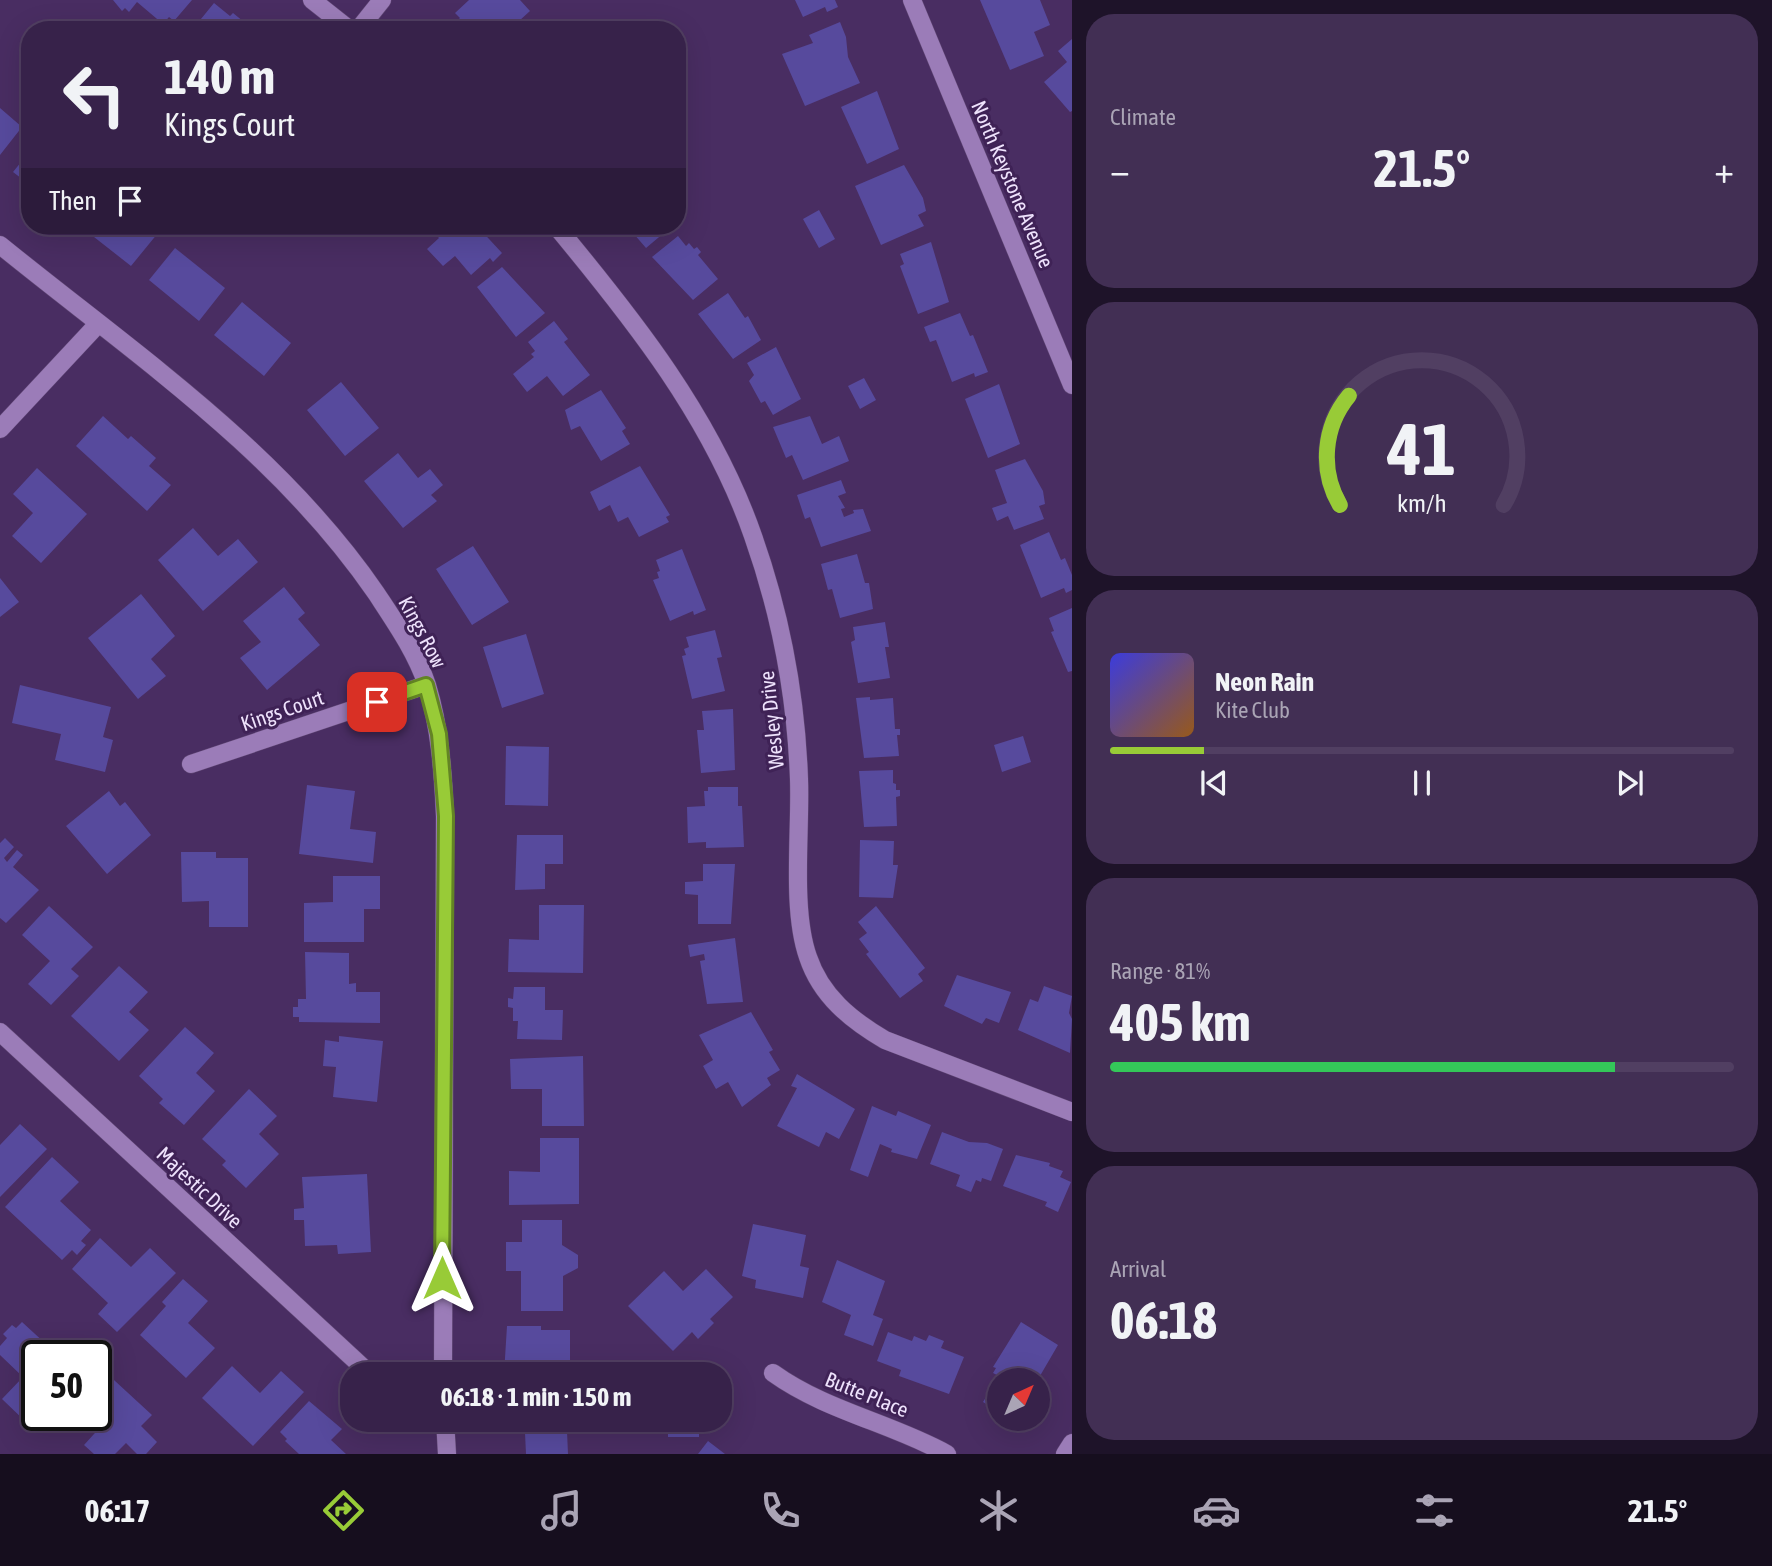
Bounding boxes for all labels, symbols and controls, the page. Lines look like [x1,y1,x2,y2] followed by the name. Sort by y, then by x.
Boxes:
[164,48,275,104] text: 140 m
[49,49,140,140] icon: left
[967,97,1059,271] street label: North Keystone Avenue
[1110,104,1176,130] text: Climate
[164,106,295,143] text: Kings Court
[1374,138,1470,198] text: 21.5°
[1110,148,1130,191] text: −
[1714,148,1734,191] text: +
[111,182,149,220] icon: arrive
[49,186,97,216] text: Then
[1387,407,1456,490] text: 41
[1397,489,1447,517] text: km/h
[394,592,452,672] street label: Kings Row
[1215,667,1314,697] text: Neon Rain
[754,670,788,770] street label: Wesley Drive
[347,672,407,732] pin
[358,683,396,721] icon: arrive
[237,685,327,735] street label: Kings Court
[1215,697,1290,723] text: Kite Club
[1195,764,1233,802] icon: previous
[1403,764,1441,802] icon: pause
[1611,764,1649,802] icon: next
[1110,958,1210,984] text: Range · 81%
[1110,992,1251,1052] text: 405 km
[152,1141,248,1233] street label: Majestic Drive
[405,1241,479,1315] position arrow
[1110,1256,1166,1282] text: Arrival
[1110,1290,1217,1350] text: 06:18
[21,1340,112,1431] speed limit sign: 50
[822,1367,912,1421] street label: Butte Place
[987,1368,1050,1432] north arrow
[987,1368,1050,1431] map controls
[441,1382,631,1412] text: 06:18 · 1 min · 150 m
[319,1486,368,1535] icon: directions
[537,1486,586,1535] icon: music
[756,1486,805,1535] icon: phone
[974,1486,1023,1535] icon: climate
[1192,1486,1241,1535] icon: car
[1410,1486,1459,1535] icon: filters
[85,1492,150,1529] text: 06:17
[1628,1492,1687,1529] text: 21.5°

